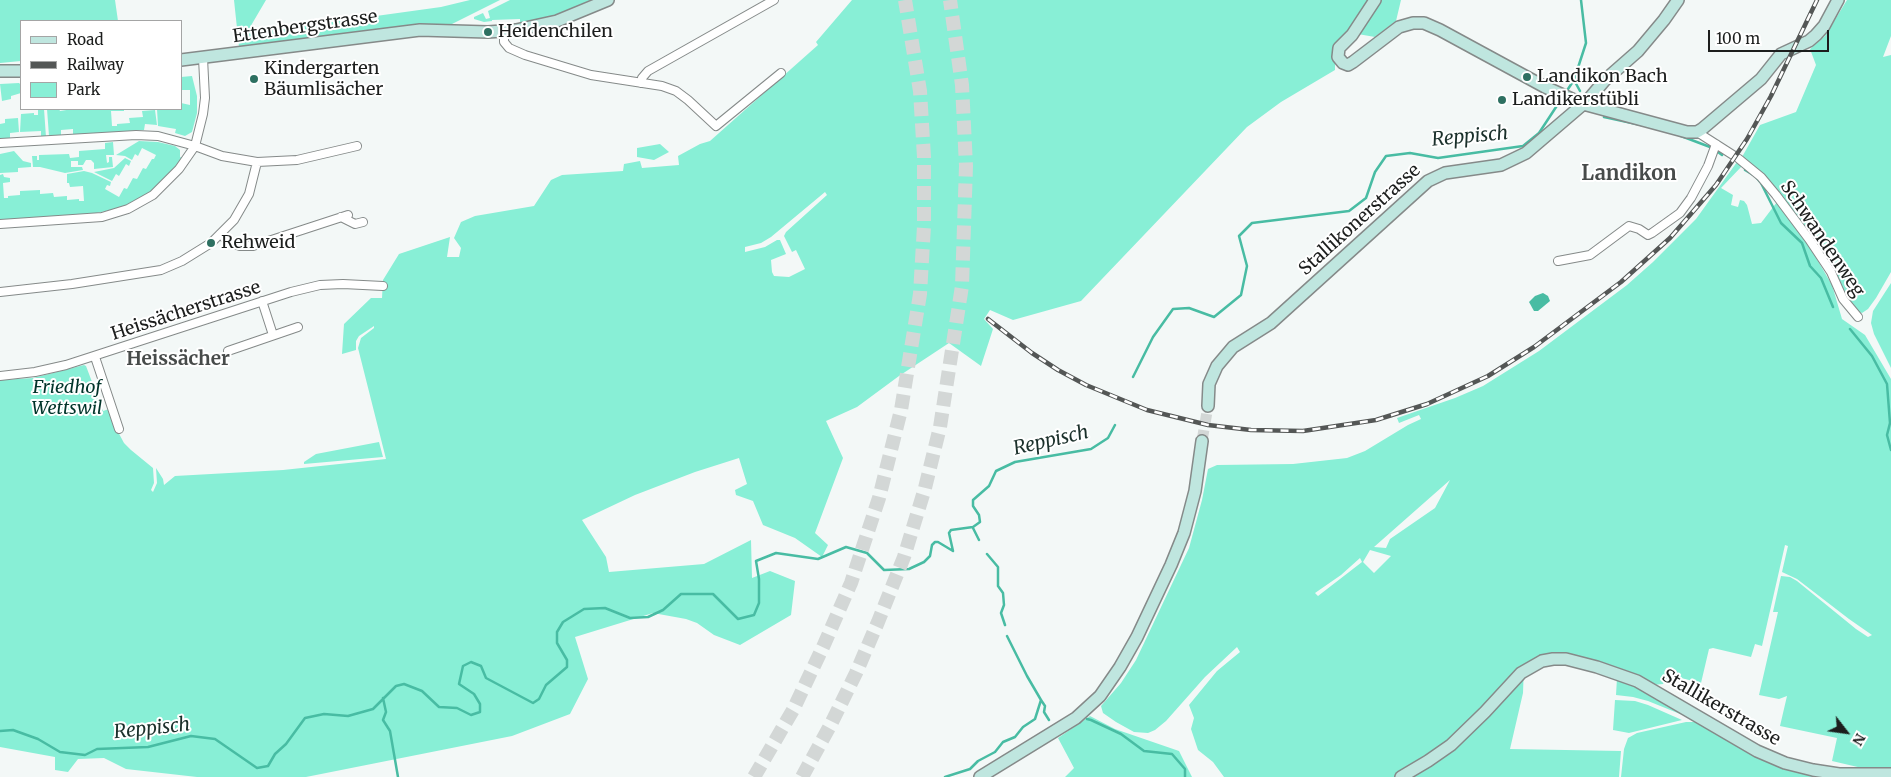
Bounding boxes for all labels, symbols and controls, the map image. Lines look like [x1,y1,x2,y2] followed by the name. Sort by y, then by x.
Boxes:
[231,6,379,48] street label: Ettenbergstrasse
[20,20,182,110] legend
[1711,20,1832,52] scale bar
[498,21,613,43] place label: Heidenchilen
[482,26,494,38] marker: Heidenchilen
[1716,29,1760,48] text: 100 m
[67,30,103,49] text: Road
[67,55,124,74] text: Railway
[264,58,383,100] place label: Kindergarten Bäumlisächer
[1537,66,1668,88] place label: Landikon Bach
[1521,71,1533,83] marker: Landikon Bach
[248,73,260,85] marker: Kindergarten Bäumlisächer
[67,80,100,99] text: Park
[1512,89,1639,111] place label: Landikerstübli
[1496,94,1508,106] marker: Landikerstübli
[1431,122,1509,152] water label: Reppisch
[1295,160,1425,280] street label: Stallikonerstrasse
[1581,162,1677,186] district label: Landikon
[1775,177,1869,301] street label: Schwandenweg
[221,232,295,254] place label: Rehweid
[205,237,217,249] marker: Rehweid
[109,277,263,345] street label: Heissächerstrasse
[126,349,230,371] district label: Heissächer
[32,377,102,419] park label: Friedhof Wettswil
[1011,421,1091,461] water label: Reppisch
[1658,665,1784,751] street label: Stallikerstrasse
[1821,707,1871,757] north arrow
[113,714,191,744] water label: Reppisch
[1848,730,1870,749] text: N

